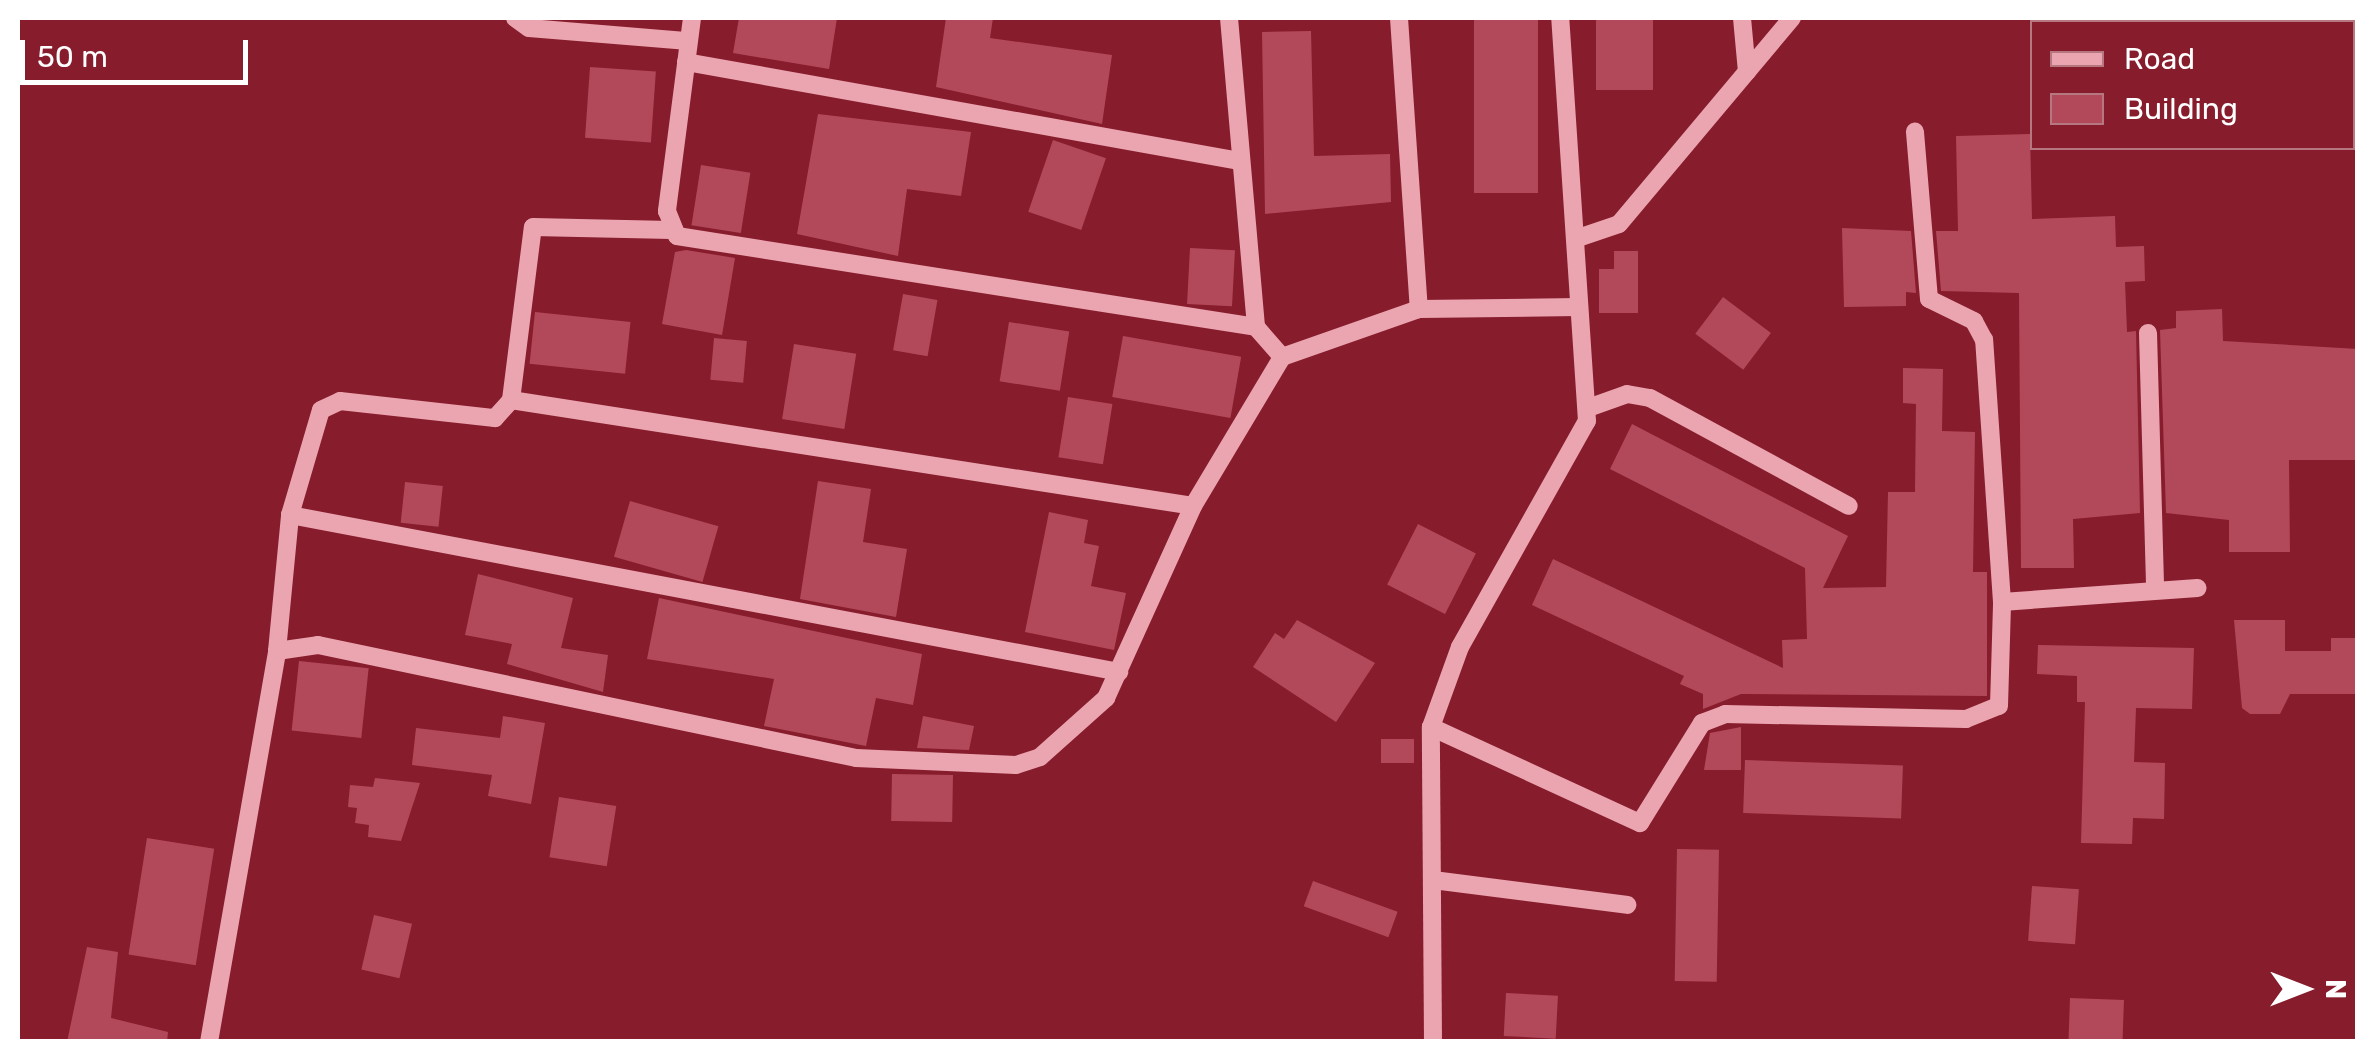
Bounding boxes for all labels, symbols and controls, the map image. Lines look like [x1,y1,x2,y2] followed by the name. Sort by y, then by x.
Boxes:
[25,20,252,82] scale bar
[2030,20,2355,150] legend
[37,39,108,75] text: 50 m
[2124,41,2195,77] text: Road
[2124,91,2238,127] text: Building
[2255,939,2355,1039] north arrow
[2319,979,2352,999] text: N

